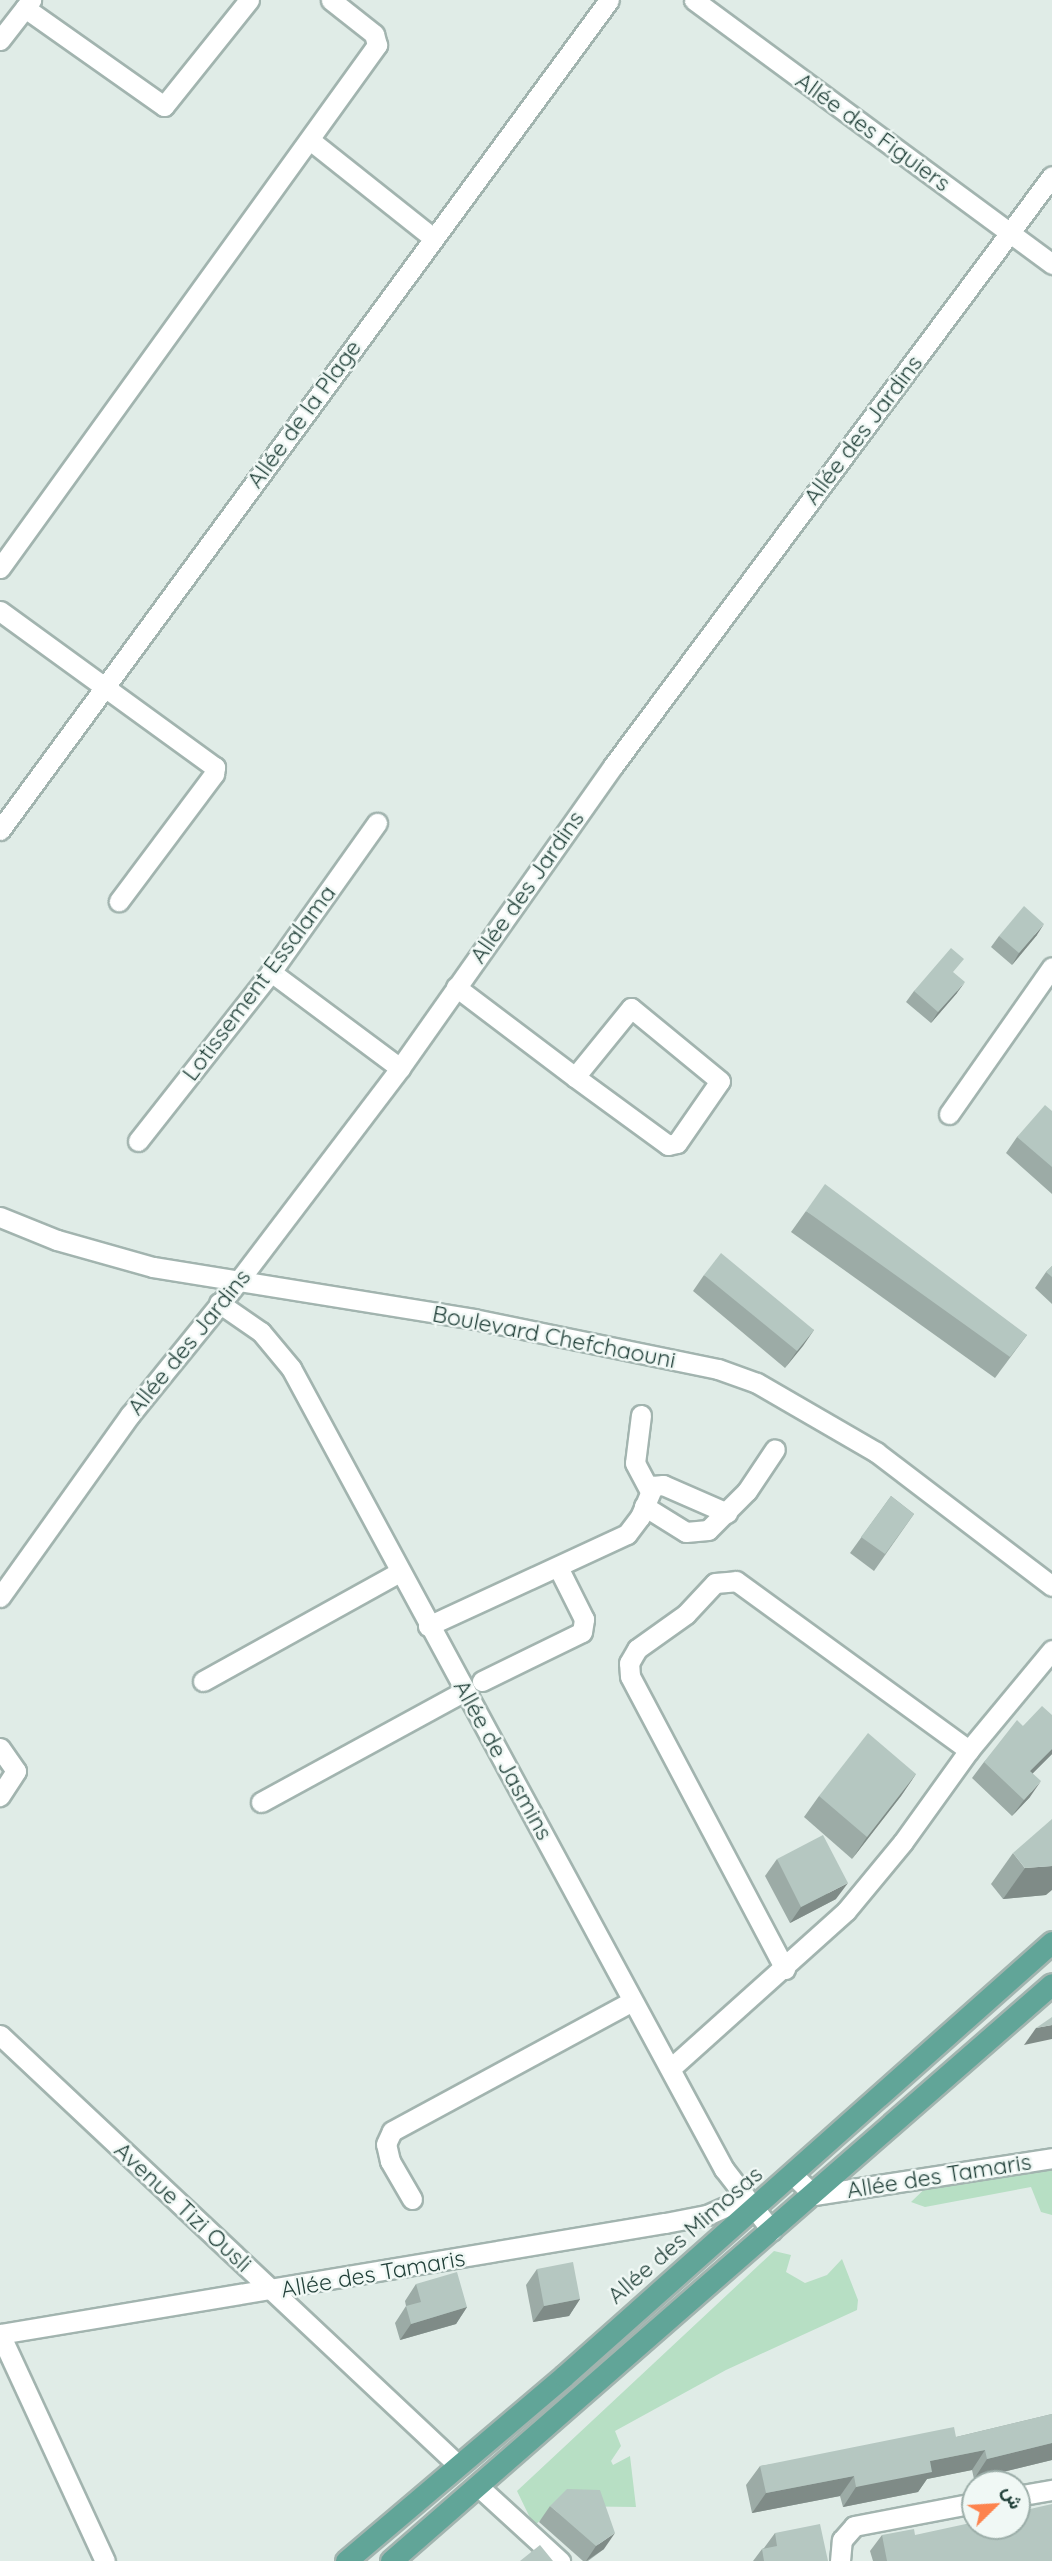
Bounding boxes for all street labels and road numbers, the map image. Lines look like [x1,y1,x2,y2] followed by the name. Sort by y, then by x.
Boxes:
[790,67,956,197] street label: Allée des Figuiers
[241,335,367,493] street label: Allée de la Plage
[798,350,928,510] street label: Allée des Jardins
[464,805,590,969] street label: Allée des Jardins
[176,880,342,1086] street label: Lotissement Essalama
[122,1263,256,1421] street label: Allée des Jardins
[430,1300,678,1374] street label: Boulevard Chefchaouni
[448,1675,558,1845] street label: Allée de Jasmins
[109,2136,257,2278] street label: Avenue Tizi Ousli
[845,2148,1033,2204] street label: Allée des Tamaris
[602,2160,768,2310] street label: Allée des Mimosas
[279,2244,467,2304] street label: Allée des Tamaris

